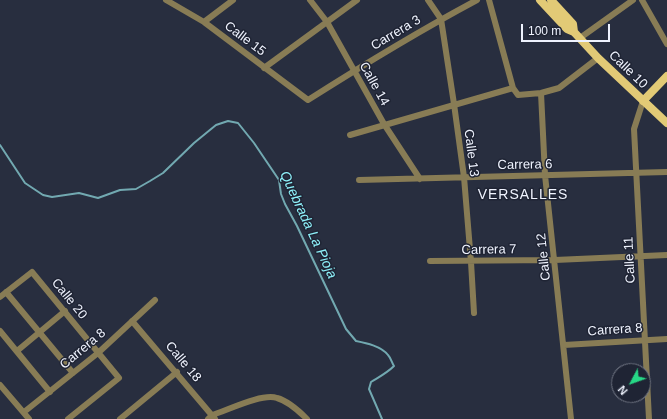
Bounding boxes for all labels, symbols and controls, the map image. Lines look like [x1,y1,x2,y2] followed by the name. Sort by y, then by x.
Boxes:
[368,12,424,54] street label: Carrera 3
[523,16,612,42] scale bar
[221,18,269,60] street label: Calle 15
[528,24,561,38] text: 100 m
[605,48,651,92] street label: Calle 10
[356,59,392,109] street label: Calle 14
[460,128,482,178] street label: Calle 13
[497,157,553,173] street label: Carrera 6
[276,169,340,281] water label: Quebrada La Pioja
[478,187,568,203] district label: VERSALLES
[534,232,554,282] street label: Calle 12
[621,236,639,284] street label: Calle 11
[461,242,517,258] street label: Carrera 7
[48,276,90,322] street label: Calle 20
[587,320,643,340] street label: Carrera 8
[57,325,109,373] street label: Carrera 8
[162,339,204,385] street label: Calle 18
[611,363,651,403] north arrow
[616,383,630,397] text: N

